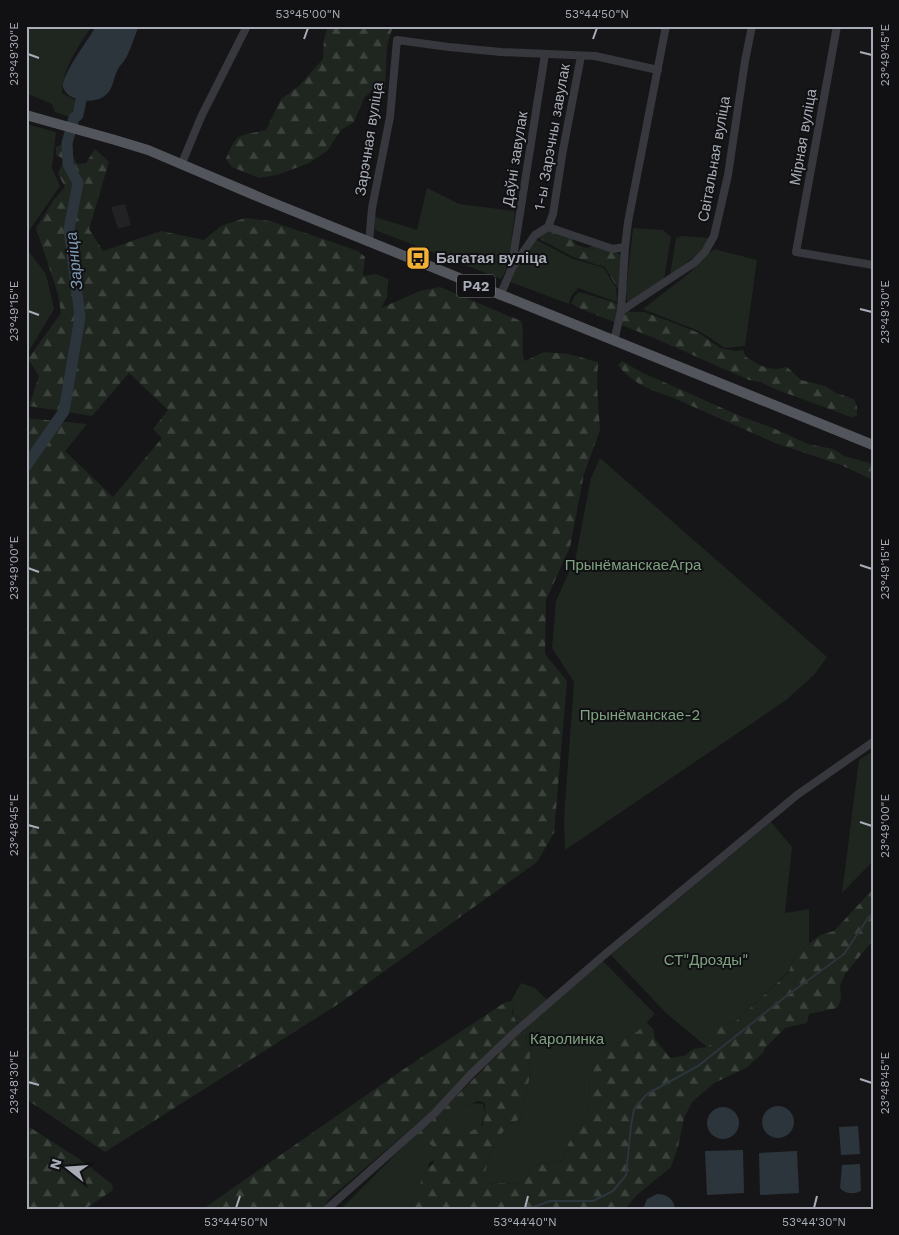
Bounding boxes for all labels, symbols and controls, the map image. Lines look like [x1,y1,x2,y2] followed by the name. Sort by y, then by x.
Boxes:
[276,7,340,21] text: 53°45'00"N
[565,7,629,21] text: 53°44'50"N
[7,22,21,86] text: 23°49'30"E
[878,23,892,86] text: 23°49'45"E
[530,62,574,212] street label: 1-ы Зарэчны завулак
[351,80,387,197] street label: Зарэчная вуліца
[786,87,820,187] street label: Мірная вуліца
[694,94,734,223] street label: Світальная вуліца
[499,110,531,208] street label: Даўні завулак
[61,231,86,291] water label: Зарніца
[405,245,431,271] bus stop icon: Багатая вуліца
[436,249,548,267] place label: Багатая вуліца
[457,274,495,298] road number: Р42
[7,280,21,341] text: 23°49'15"E
[878,280,892,344] text: 23°49'30"E
[7,536,21,600] text: 23°49'00"E
[878,538,892,599] text: 23°49'15"E
[565,556,702,574] park label: ПрынёманскаеАгра
[580,706,700,724] park label: Прынёманскае-2
[7,793,21,856] text: 23°48'45"E
[878,794,892,858] text: 23°49'00"E
[664,951,748,969] park label: СТ"Дрозды"
[530,1030,605,1048] park label: Каролинка
[7,1050,21,1114] text: 23°48'30"E
[878,1051,892,1114] text: 23°48'45"E
[42,1142,92,1192] north arrow
[46,1157,65,1171] text: N
[204,1215,268,1229] text: 53°44'50"N
[493,1215,557,1229] text: 53°44'40"N
[782,1215,846,1229] text: 53°44'30"N

